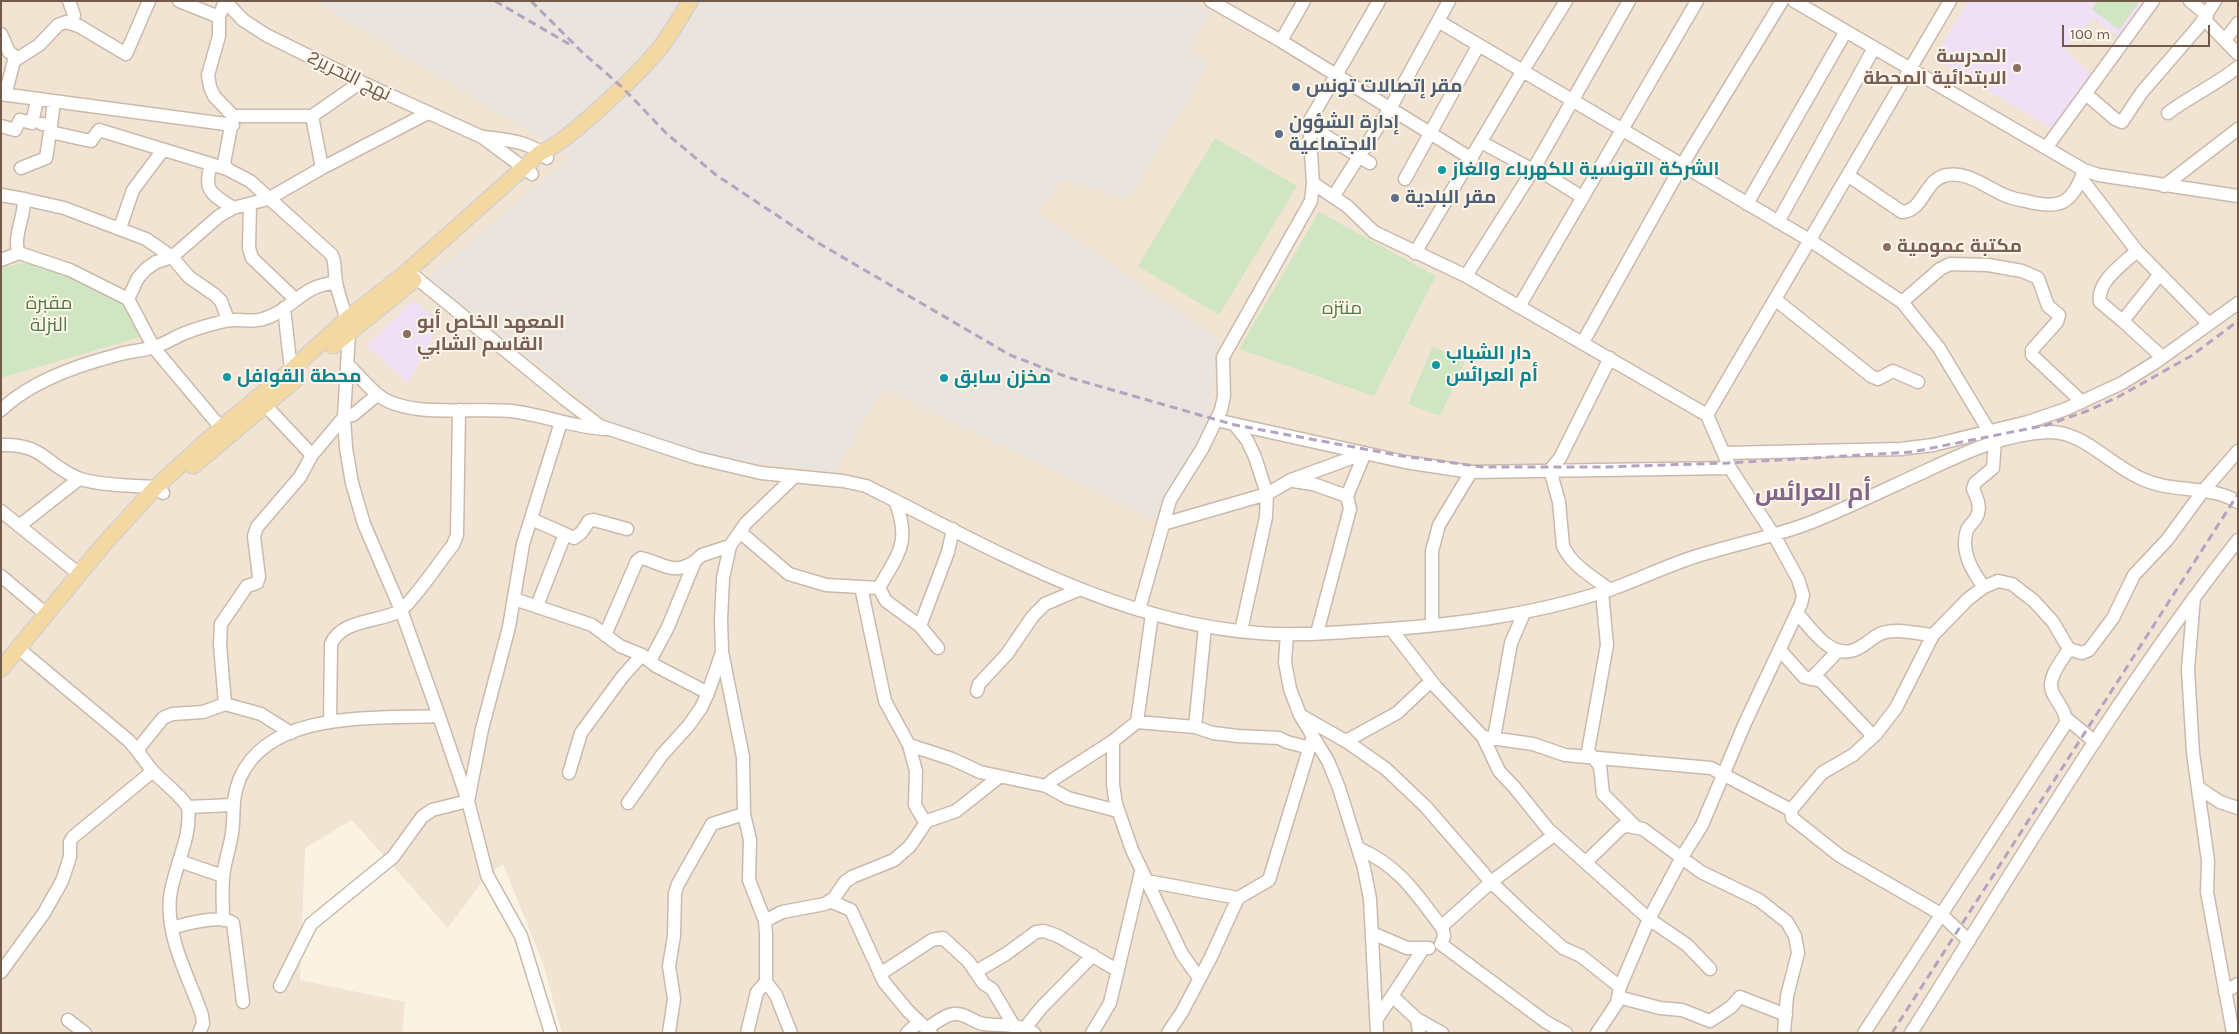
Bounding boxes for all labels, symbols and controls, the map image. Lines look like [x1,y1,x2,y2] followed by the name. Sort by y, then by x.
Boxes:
[2064,15,2212,47] scale bar
[2070,25,2110,43] text: 100 m
[303,46,395,106] street label: نهج التحرير2
[1863,46,2007,90] place label: المدرسة الابتدائية المحطة
[2011,62,2023,74] marker: المدرسة الابتدائية المحطة
[1306,76,1463,98] place label: مقر إتصالات تونس
[1290,81,1302,93] marker: مقر إتصالات تونس
[1289,112,1399,156] place label: إدارة الشؤون الاجتماعية
[1273,128,1285,140] marker: إدارة الشؤون الاجتماعية
[1452,159,1719,181] place label: الشركة التونسية للكهرباء والغاز
[1436,164,1448,176] marker: الشركة التونسية للكهرباء والغاز
[1405,187,1496,209] place label: مقر البلدية
[1389,192,1401,204] marker: مقر البلدية
[1897,236,2022,258] place label: مكتبة عمومية
[1881,241,1893,253] marker: مكتبة عمومية
[26,293,72,337] park label: مقبرة النزلة
[1322,298,1362,320] park label: منتزه
[417,312,565,356] place label: المعهد الخاص أبو القاسم الشابي
[401,328,413,340] marker: المعهد الخاص أبو القاسم الشابي
[1446,343,1538,387] place label: دار الشباب أم العرائس
[1430,359,1442,371] marker: دار الشباب أم العرائس
[237,366,361,388] place label: محطة القوافل
[954,367,1051,389] place label: مخزن سابق
[221,371,233,383] marker: محطة القوافل
[938,372,950,384] marker: مخزن سابق
[1755,479,1871,507] district label: أم العرائس

